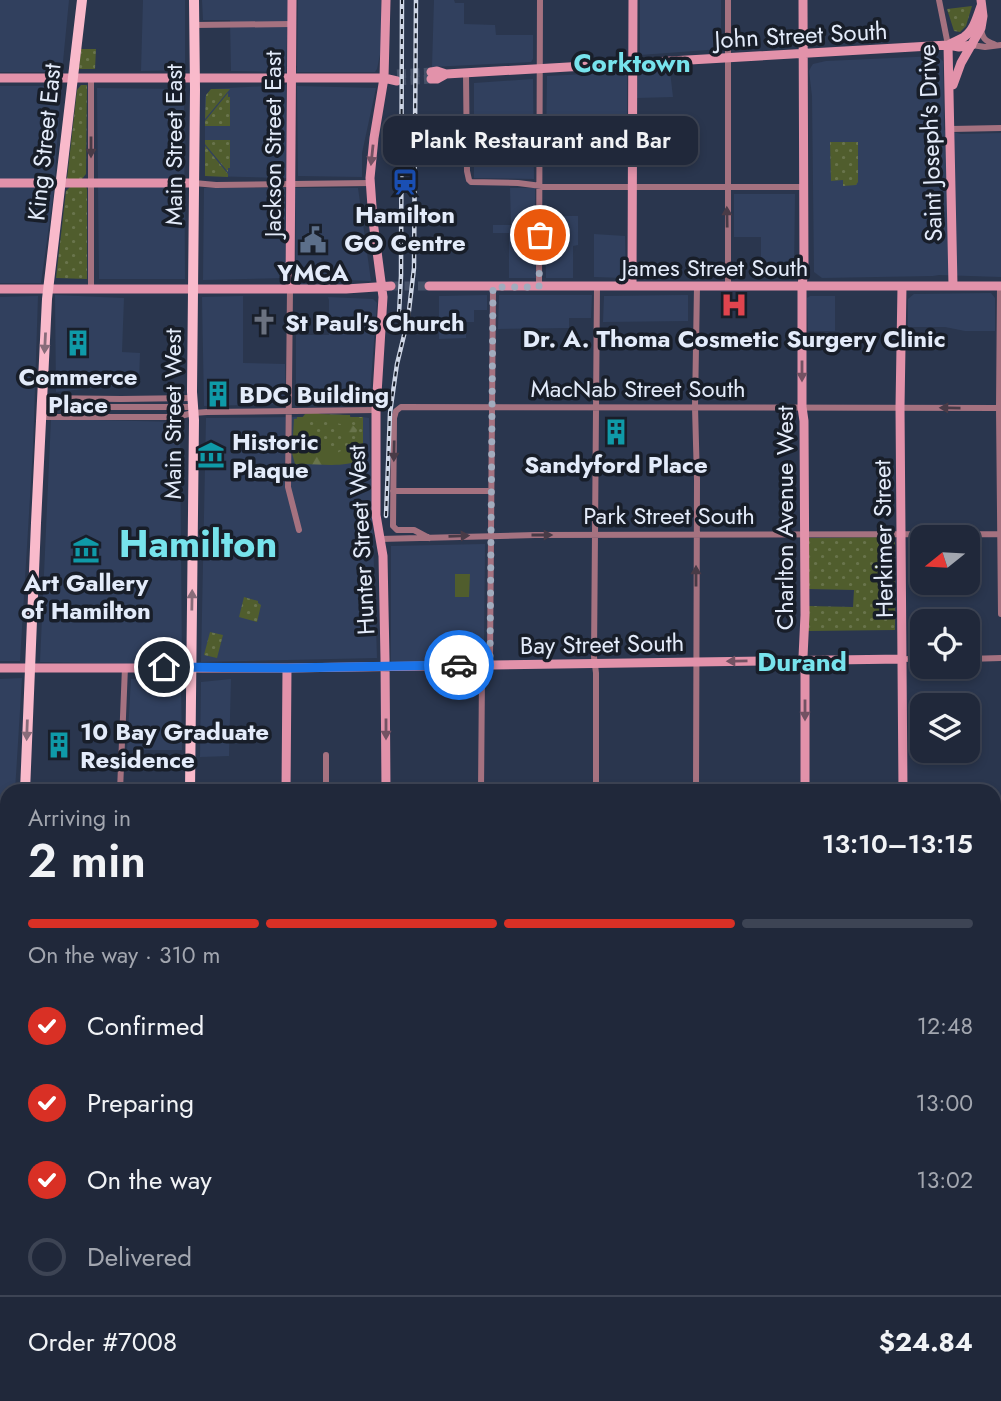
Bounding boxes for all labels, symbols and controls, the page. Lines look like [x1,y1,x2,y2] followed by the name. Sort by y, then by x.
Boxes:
[711,13,888,57] street label: John Street South
[573,44,691,82] district label: Corktown
[909,44,951,242] street label: Saint Joseph's Drive
[255,50,290,240] street label: Jackson Street East
[18,61,70,222] street label: King Street East
[156,64,191,226] street label: Main Street East
[382,116,698,165] callout: Plank Restaurant and Bar
[410,123,671,157] text: Plank Restaurant and Bar
[85,136,97,158] one-way arrow
[366,144,377,166] one-way arrow
[390,167,420,197] station icon: Hamilton GO Centre
[344,197,466,260] place label: Hamilton GO Centre
[510,205,570,265] pin
[721,206,733,228] one-way arrow
[521,216,559,254] icon: bag
[298,225,328,255] public building icon: YMCA
[619,250,808,285] street label: James Street South
[276,255,349,290] place label: YMCA
[719,290,749,320] hospital icon: Dr. A. Thoma Cosmetic Surgery Clinic
[285,305,465,340] place label: St Paul's Church
[249,307,279,337] church icon: St Paul's Church
[522,321,946,356] place label: Dr. A. Thoma Cosmetic Surgery Clinic
[63,328,93,358] building icon: Commerce Place
[155,328,190,500] street label: Main Street West
[39,333,50,355] one-way arrow
[18,359,138,422] place label: Commerce Place
[796,360,808,382] one-way arrow
[530,371,746,406] street label: MacNab Street South
[239,377,389,412] place label: BDC Building
[203,379,233,409] building icon: BDC Building
[938,402,960,414] one-way arrow
[767,405,802,630] street label: Charlton Avenue West
[601,417,631,447] building icon: Sandyford Place
[232,424,319,487] place label: Historic Plaque
[196,440,226,470] museum icon: Historic Plaque
[388,440,399,462] one-way arrow
[339,444,383,636] street label: Hunter Street West
[524,447,708,482] place label: Sandyford Place
[864,459,902,618] street label: Herkimer Street
[583,498,755,533] street label: Park Street South
[119,516,277,571] district label: Hamilton
[910,525,980,595] north arrow
[910,525,980,763] map controls
[532,529,554,541] one-way arrow
[449,531,471,542] one-way arrow
[71,535,101,565] museum icon: Art Gallery of Hamilton
[21,565,151,628] place label: Art Gallery of Hamilton
[690,565,702,587] one-way arrow
[186,589,198,611] one-way arrow
[910,609,980,679] button: locate
[520,625,684,663] street label: Bay Street South
[424,630,494,700] courier
[134,637,194,697] pin
[757,643,847,681] district label: Durand
[440,646,478,684] icon: car
[145,648,183,686] icon: home
[725,655,747,667] one-way arrow
[910,693,980,763] button: layers
[799,700,811,722] one-way arrow
[80,714,269,777] place label: 10 Bay Graduate Residence
[380,718,391,740] one-way arrow
[22,719,33,741] one-way arrow
[44,730,74,760] building icon: 10 Bay Graduate Residence
[28,801,131,835] text: Arriving in
[822,825,973,863] text: 13:10–13:15
[28,828,146,894] text: 2 min
[28,938,220,972] text: On the way · 310 m
[28,1007,66,1045] icon: check
[87,1007,204,1045] text: Confirmed
[917,1009,973,1043] text: 12:48
[28,1084,66,1122] icon: check
[87,1084,194,1122] text: Preparing
[916,1086,973,1120] text: 13:00
[28,1161,66,1199] icon: check
[87,1161,212,1199] text: On the way
[916,1163,973,1197] text: 13:02
[87,1238,192,1276] text: Delivered
[28,1323,177,1361] text: Order #7008
[879,1323,973,1361] text: $24.84

